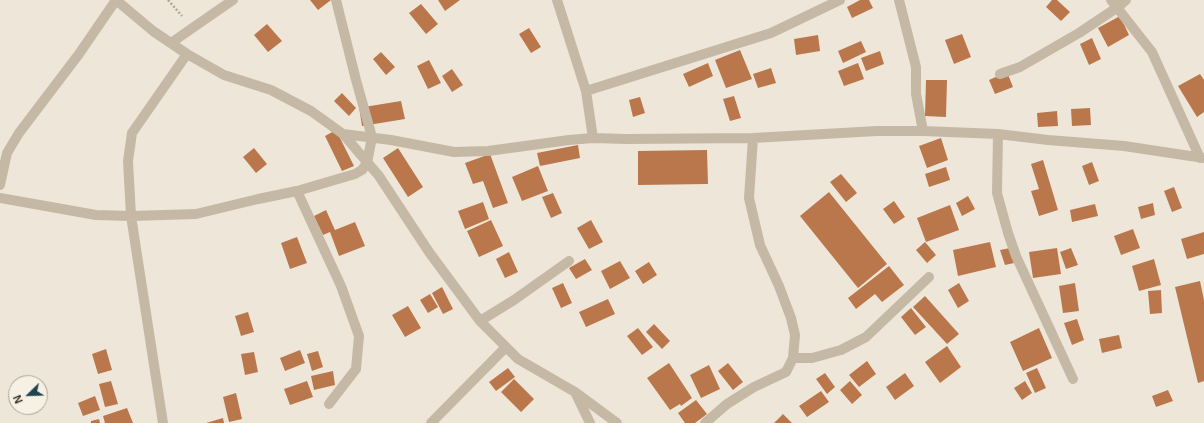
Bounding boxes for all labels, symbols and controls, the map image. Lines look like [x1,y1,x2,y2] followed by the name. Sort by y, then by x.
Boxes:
[8,375,48,415] north arrow
[11,393,25,405] text: N

